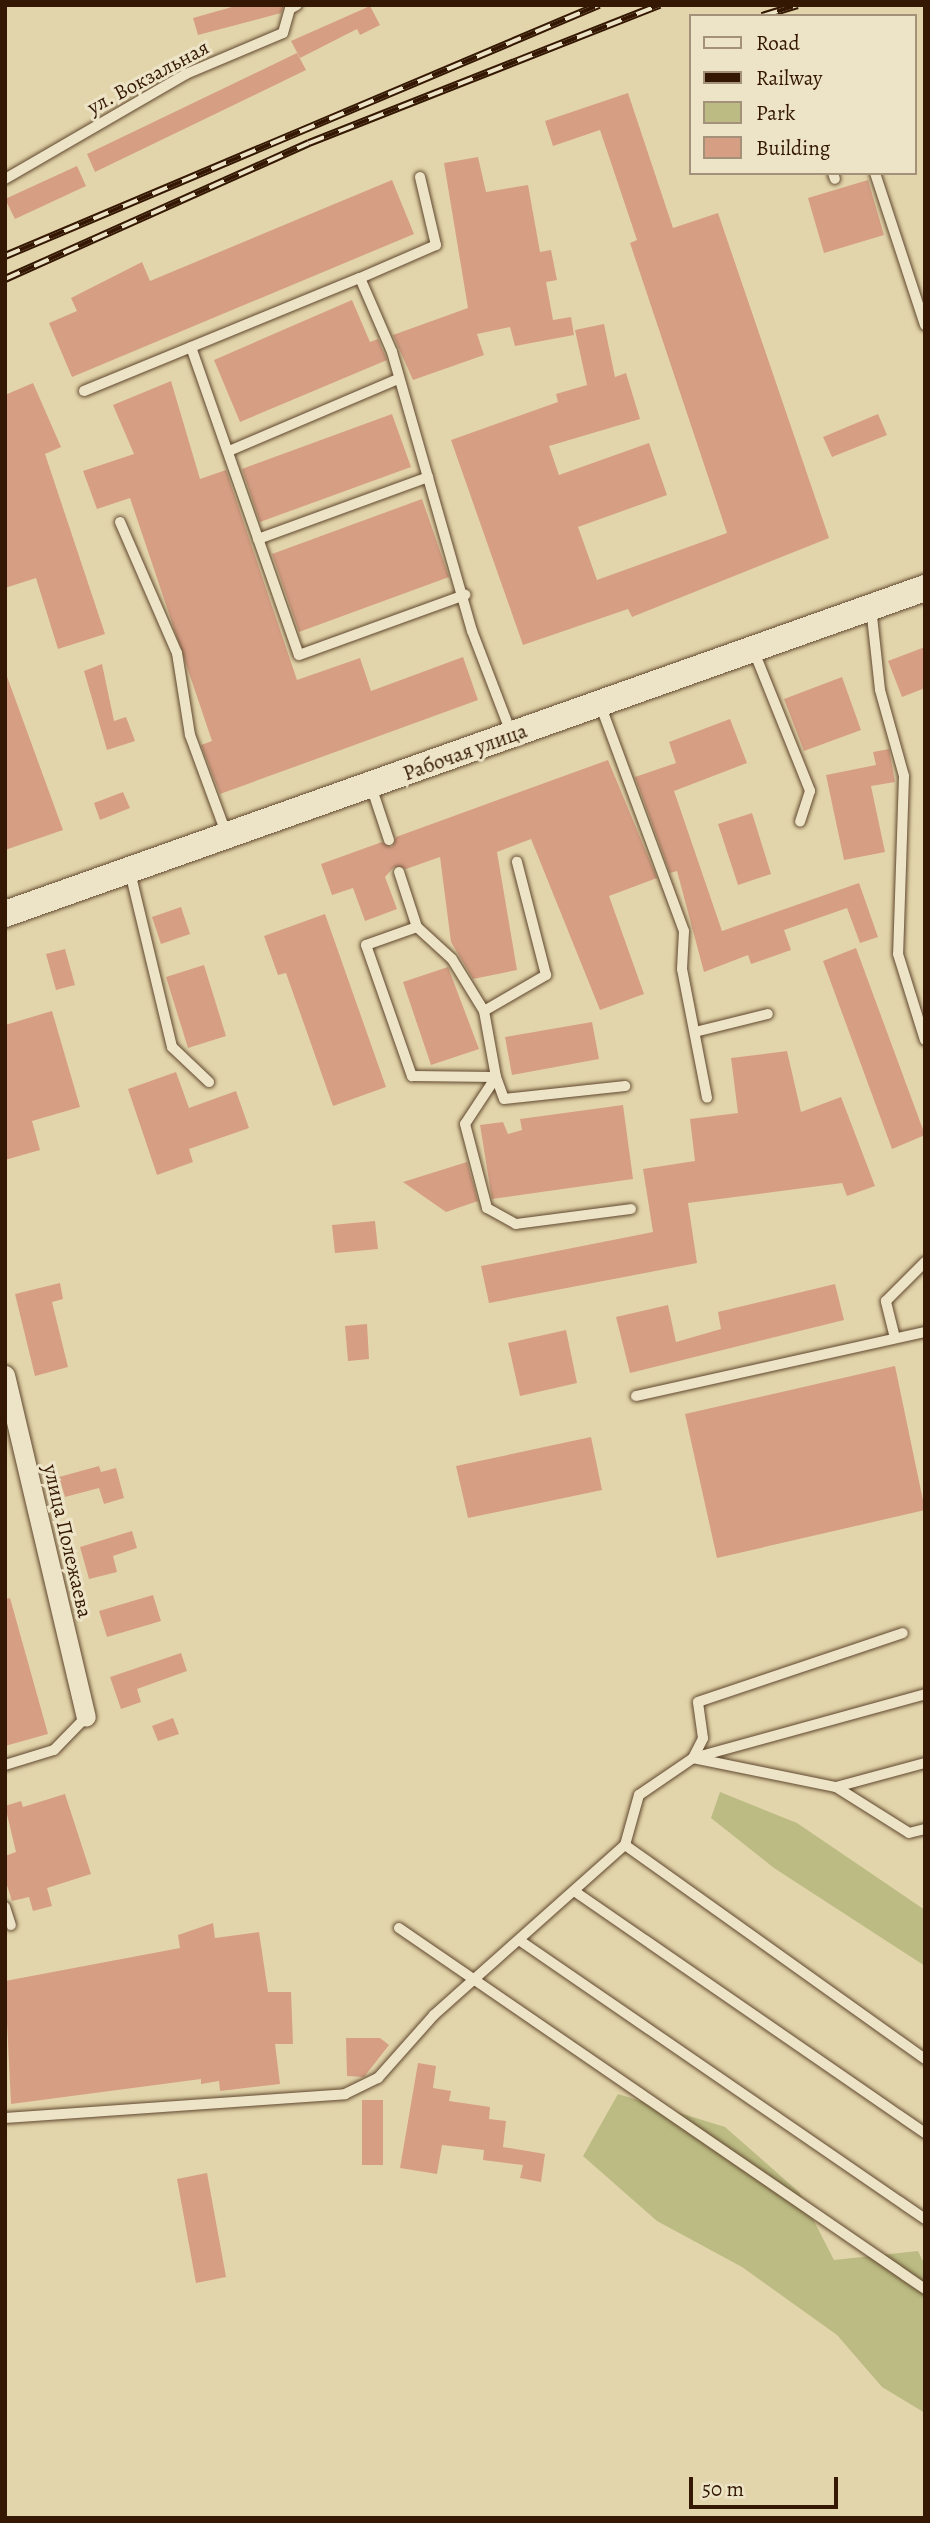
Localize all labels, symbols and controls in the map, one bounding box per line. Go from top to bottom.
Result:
legend [688,14,916,175]
text: Road [756,29,800,57]
street label: ул. Вокзальная [83,34,213,120]
text: Railway [756,64,822,92]
text: Park [756,99,795,127]
text: Building [756,134,830,162]
street label: Рабочая улица [400,718,530,786]
street label: улица Полежаева [38,1462,98,1620]
scale bar [692,2464,841,2508]
text: 50 m [702,2475,744,2503]

